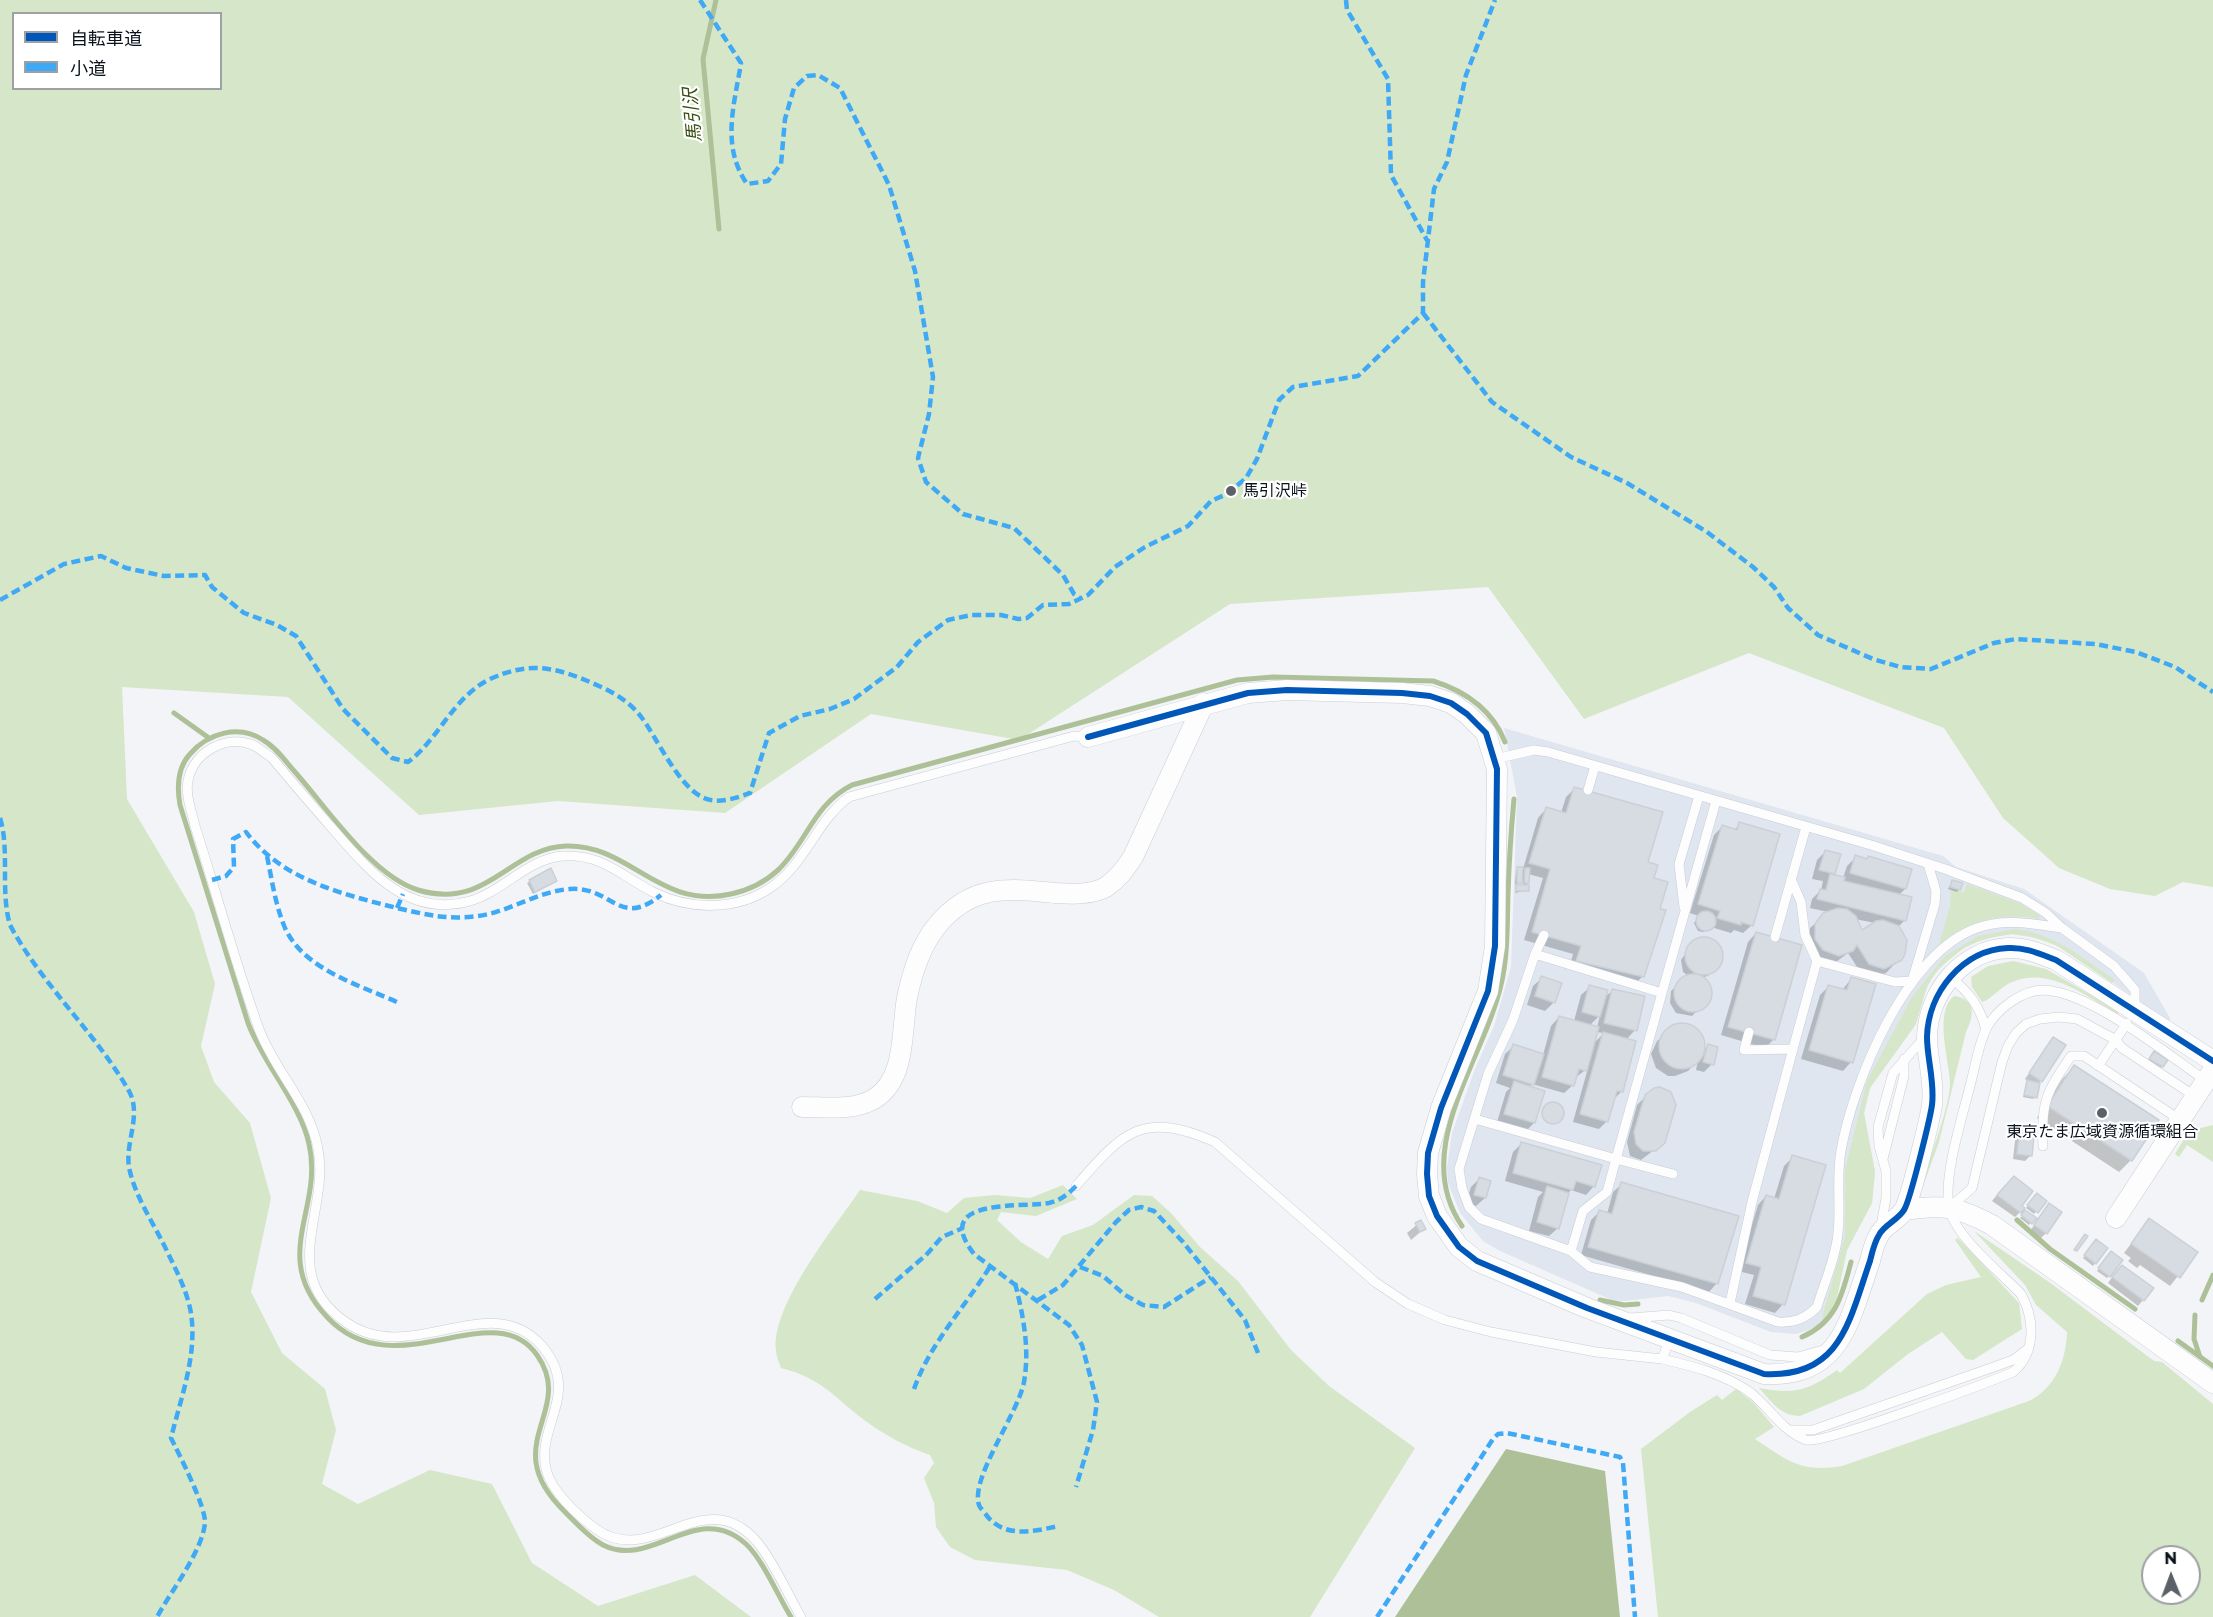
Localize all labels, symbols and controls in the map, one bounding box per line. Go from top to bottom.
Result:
legend [12,12,222,90]
text: 自転車道 [70,28,142,50]
text: 小道 [70,58,106,80]
water label: 馬引沢 [680,87,706,143]
place label: 馬引沢峠 [1243,481,1307,501]
marker: 馬引沢峠 [1224,484,1238,498]
marker: 東京たま広域資源循環組合 [2095,1106,2109,1120]
place label: 東京たま広域資源循環組合 [2006,1122,2198,1142]
north arrow [2141,1545,2201,1605]
text: N [2164,1549,2177,1568]

